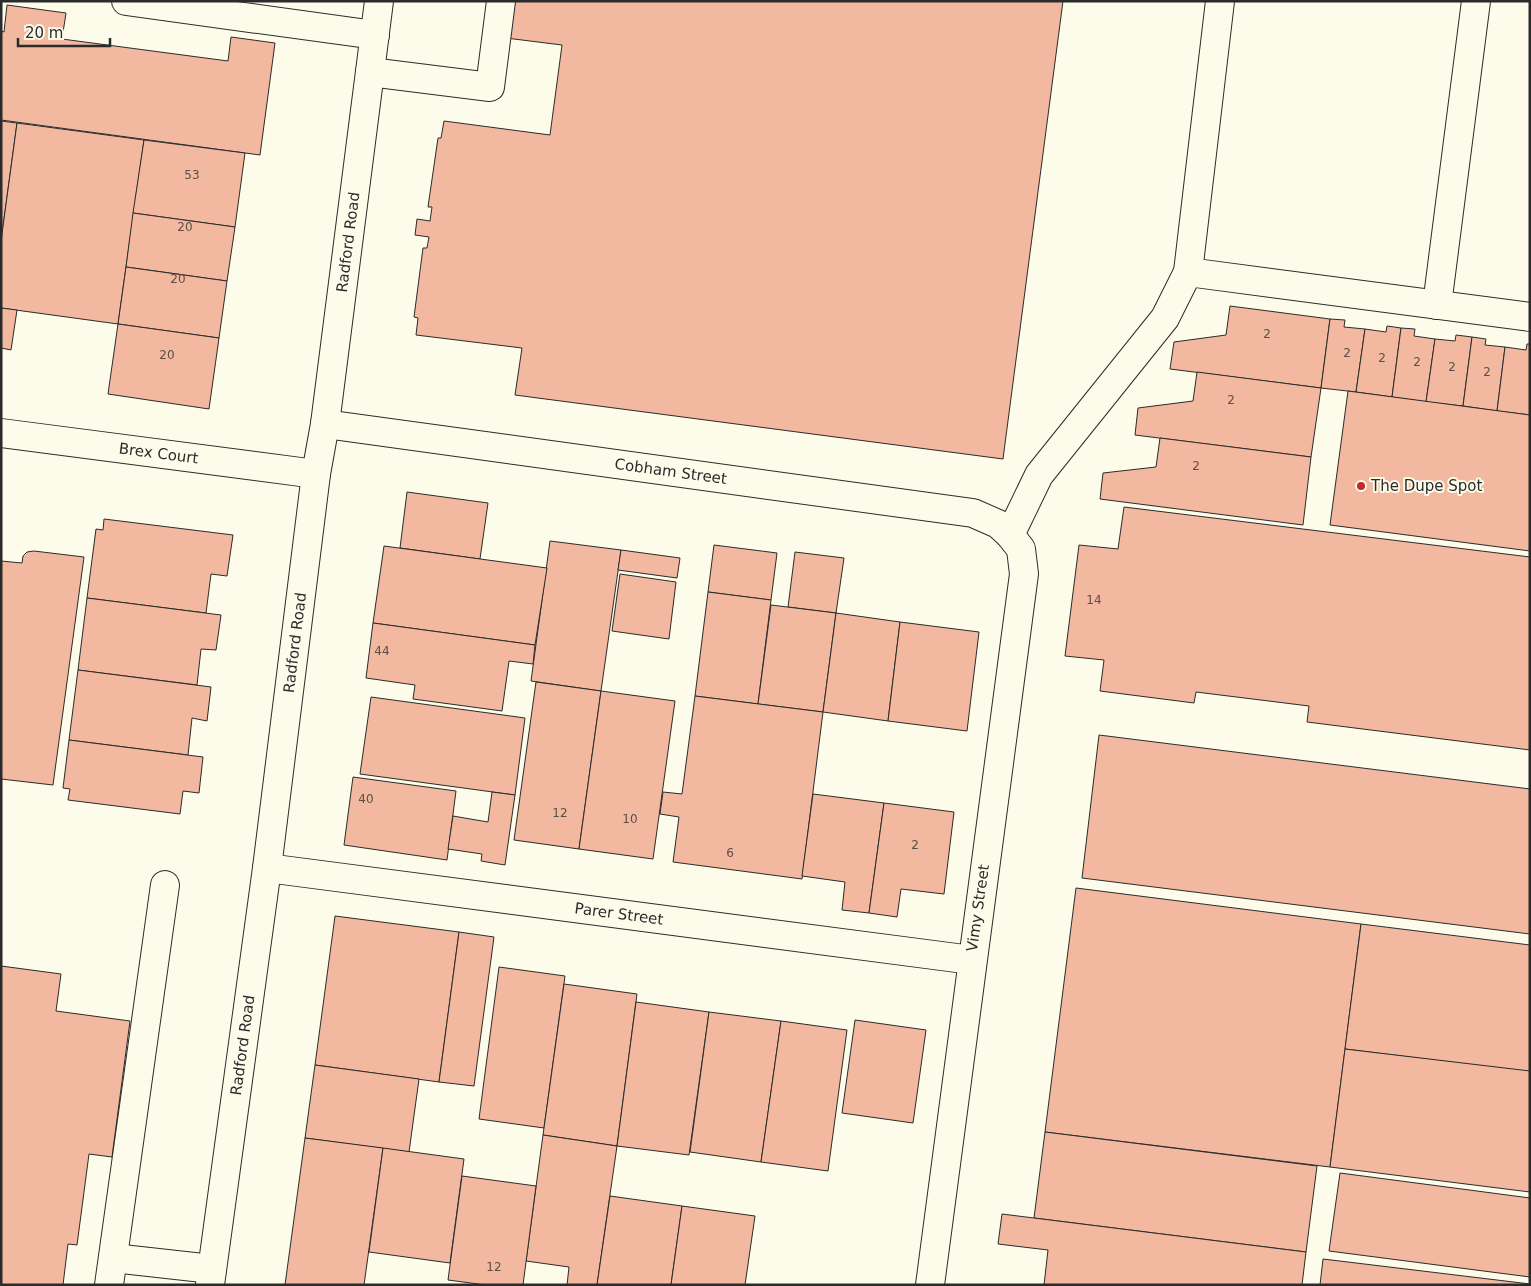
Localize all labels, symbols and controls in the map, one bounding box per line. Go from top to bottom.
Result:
scale bar [18,15,110,47]
text: 20 m [25,24,63,42]
house number: 53 [184,168,200,182]
street label: Radford Road [333,191,364,294]
house number: 20 [177,220,193,234]
house number: 20 [170,272,186,286]
house number: 2 [1263,327,1271,341]
house number: 2 [1343,346,1351,360]
house number: 20 [159,348,175,362]
house number: 2 [1378,351,1386,365]
house number: 2 [1413,355,1421,369]
house number: 2 [1448,360,1456,374]
house number: 2 [1483,365,1491,379]
house number: 2 [1227,393,1235,407]
street label: Brex Court [118,439,200,468]
street label: Cobham Street [614,455,728,488]
house number: 2 [1192,459,1200,473]
place label: The Dupe Spot [1370,477,1482,495]
marker: The Dupe Spot [1355,480,1367,492]
street label: Radford Road [280,591,310,694]
house number: 14 [1086,593,1102,607]
house number: 44 [374,644,390,658]
house number: 40 [358,792,374,806]
house number: 12 [552,806,568,820]
house number: 10 [622,812,638,826]
house number: 2 [911,838,919,852]
house number: 6 [726,846,734,860]
street label: Vimy Street [963,863,993,953]
street label: Parer Street [574,899,665,929]
street label: Radford Road [227,994,259,1097]
house number: 12 [486,1260,502,1274]

